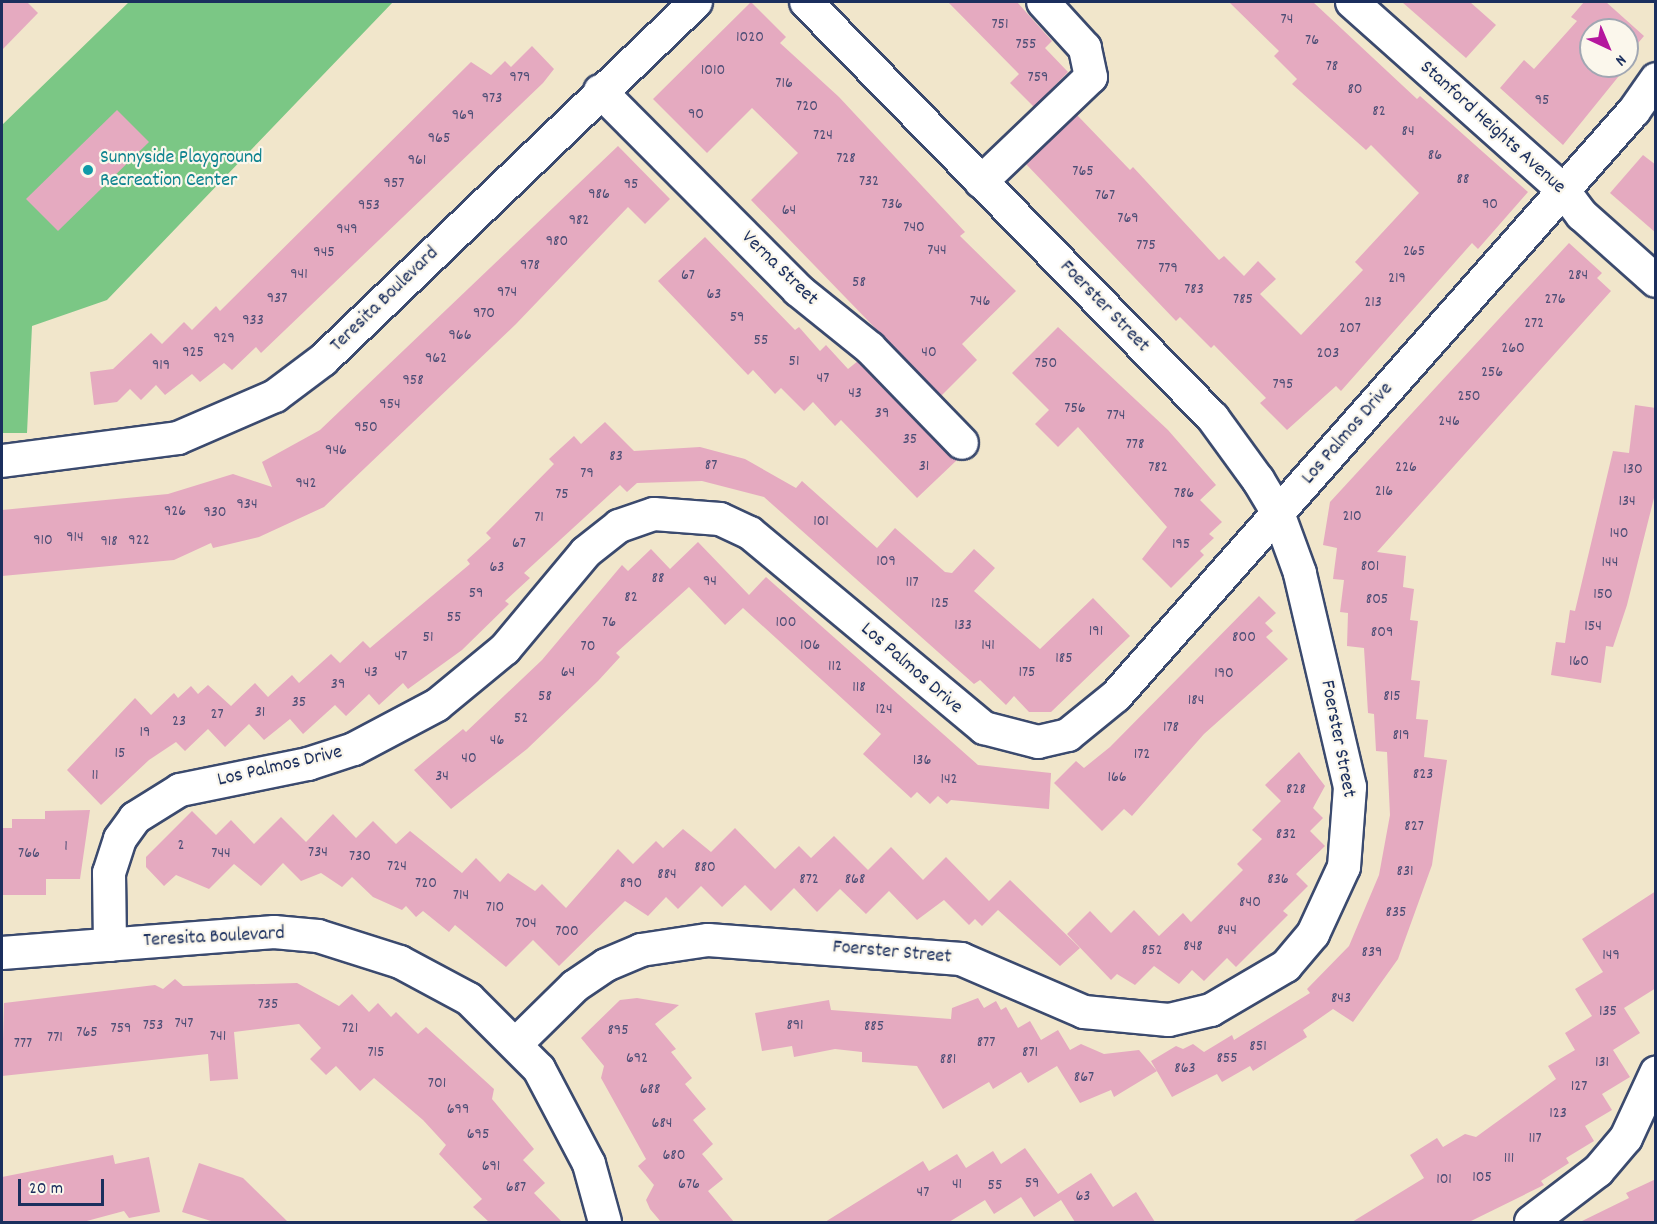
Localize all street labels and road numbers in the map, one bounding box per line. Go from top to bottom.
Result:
street label: Stanford Heights Avenue [1414,56,1570,200]
street label: Verna Street [736,226,822,312]
street label: Teresita Boulevard [326,242,444,358]
street label: Foerster Street [1054,256,1154,358]
street label: Los Palmos Drive [1297,378,1399,490]
street label: Los Palmos Drive [855,618,967,720]
street label: Foerster Street [1314,678,1360,800]
street label: Los Palmos Drive [215,741,345,793]
street label: Teresita Boulevard [143,922,285,954]
street label: Foerster Street [832,936,952,970]

